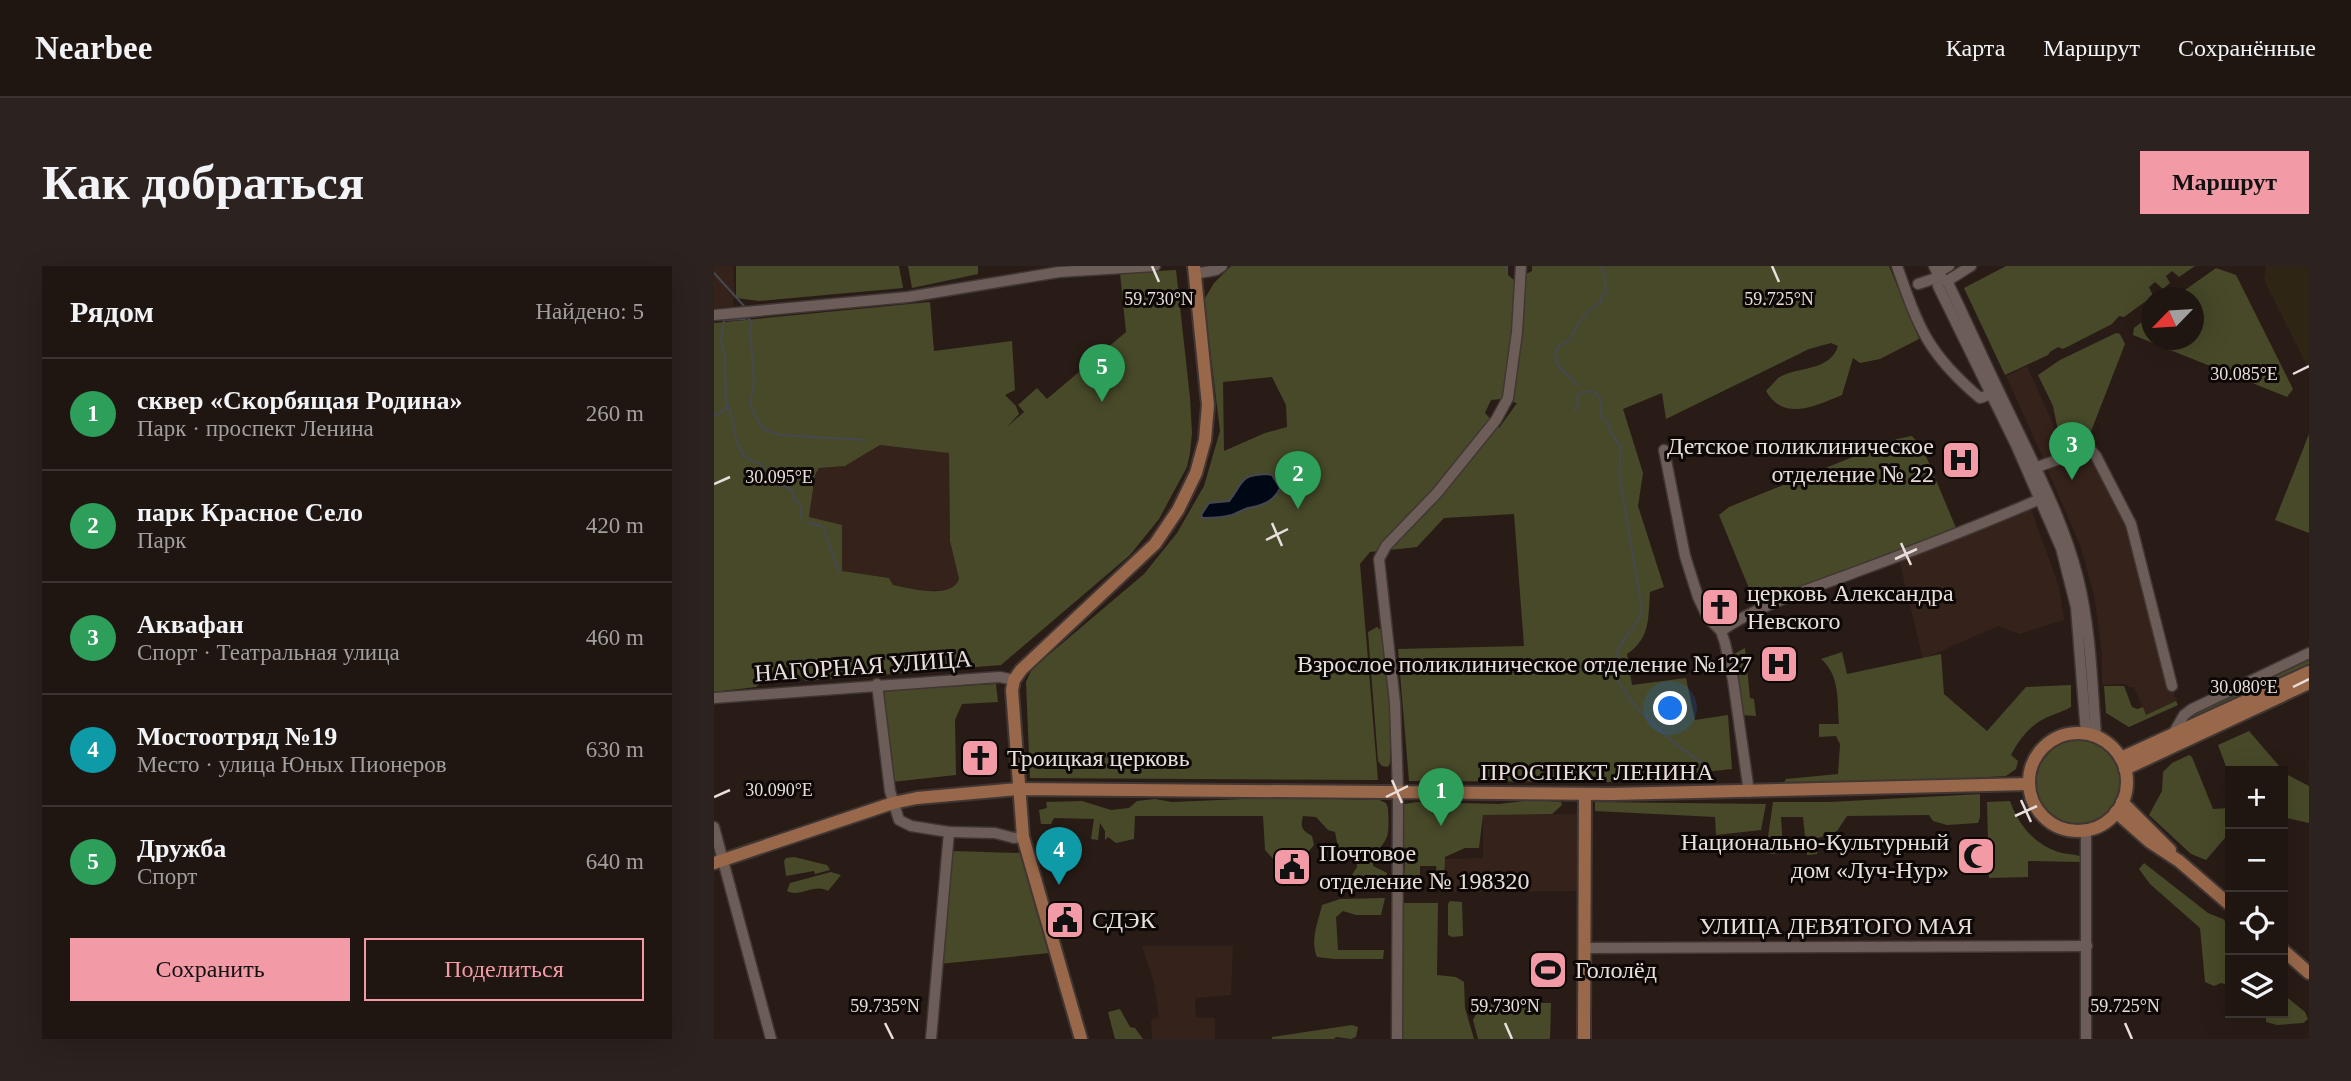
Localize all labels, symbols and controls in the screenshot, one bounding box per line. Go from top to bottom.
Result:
text: Nearbee [35,30,152,66]
text: Карта [1946,35,2005,61]
text: Маршрут [2043,35,2140,61]
text: Сохранённые [2178,35,2316,61]
button: Маршрут [2140,151,2309,214]
text: Как добраться [42,155,364,210]
north arrow [2141,287,2204,350]
text: 59.730°N [1124,289,1194,309]
text: 59.725°N [1744,289,1814,309]
text: Рядом [70,295,154,328]
text: Найдено: 5 [536,299,644,324]
pin: 5 [1079,344,1125,402]
text: 30.085°E [2210,364,2278,384]
text: сквер «Скорбящая Родина» [137,386,462,415]
text: 1 [87,401,99,426]
text: 260 m [586,401,644,426]
text: Парк · проспект Ленина [137,416,374,441]
pin: 3 [2049,422,2095,480]
place label: Детское поликлиническое отделение № 22 [1667,433,1934,487]
hospital icon: Детское поликлиническое отделение № 22 [1940,439,1982,481]
pin: 2 [1275,451,1321,509]
text: 30.095°E [745,467,813,487]
text: парк Красное Село [137,498,363,527]
text: 2 [87,513,99,538]
text: 420 m [586,513,644,538]
text: Парк [137,528,187,553]
place label: церковь Александра Невского [1747,580,1954,634]
church icon: церковь Александра Невского [1699,586,1741,628]
text: Аквафан [137,610,244,639]
text: 3 [87,625,99,650]
text: 460 m [586,625,644,650]
text: Спорт · Театральная улица [137,640,400,665]
hospital icon: Взрослое поликлиническое отделение №127 [1758,643,1800,685]
street label: НАГОРНАЯ УЛИЦА [753,645,973,687]
place label: Взрослое поликлиническое отделение №127 [1297,651,1752,677]
text: 30.080°E [2210,677,2278,697]
your location [1653,691,1687,725]
text: Мостоотряд №19 [137,722,337,751]
text: 4 [87,737,99,762]
text: 630 m [586,737,644,762]
church icon: Троицкая церковь [959,737,1001,779]
place label: Троицкая церковь [1007,745,1190,771]
text: Место · улица Юных Пионеров [137,752,447,777]
street label: ПРОСПЕКТ ЛЕНИНА [1480,759,1714,785]
map controls [2225,766,2288,1018]
button: + [2225,766,2288,829]
pin: 1 [1418,768,1464,826]
text: 30.090°E [745,780,813,800]
pin: 4 [1036,827,1082,885]
place label: Национально-Культурный дом «Луч-Нур» [1681,829,1949,883]
button: − [2225,829,2288,892]
text: Дружба [137,834,226,863]
mosque icon: Национально-Культурный дом «Луч-Нур» [1955,835,1997,877]
place label: Почтовое отделение № 198320 [1319,840,1530,894]
public building icon: Почтовое отделение № 198320 [1271,846,1313,888]
text: 5 [87,849,99,874]
text: 640 m [586,849,644,874]
text: Спорт [137,864,197,889]
button: locate [2225,892,2288,955]
public building icon: СДЭК [1044,899,1086,941]
place label: СДЭК [1092,907,1157,933]
street label: УЛИЦА ДЕВЯТОГО МАЯ [1699,913,1973,939]
button: Сохранить [70,938,350,1001]
button: Поделиться [364,938,644,1001]
sports icon: Гололёд [1527,949,1569,991]
button: layers [2225,955,2288,1018]
place label: Гололёд [1575,957,1657,983]
text: 59.735°N [850,996,920,1016]
text: 59.730°N [1470,996,1540,1016]
text: 59.725°N [2090,996,2160,1016]

